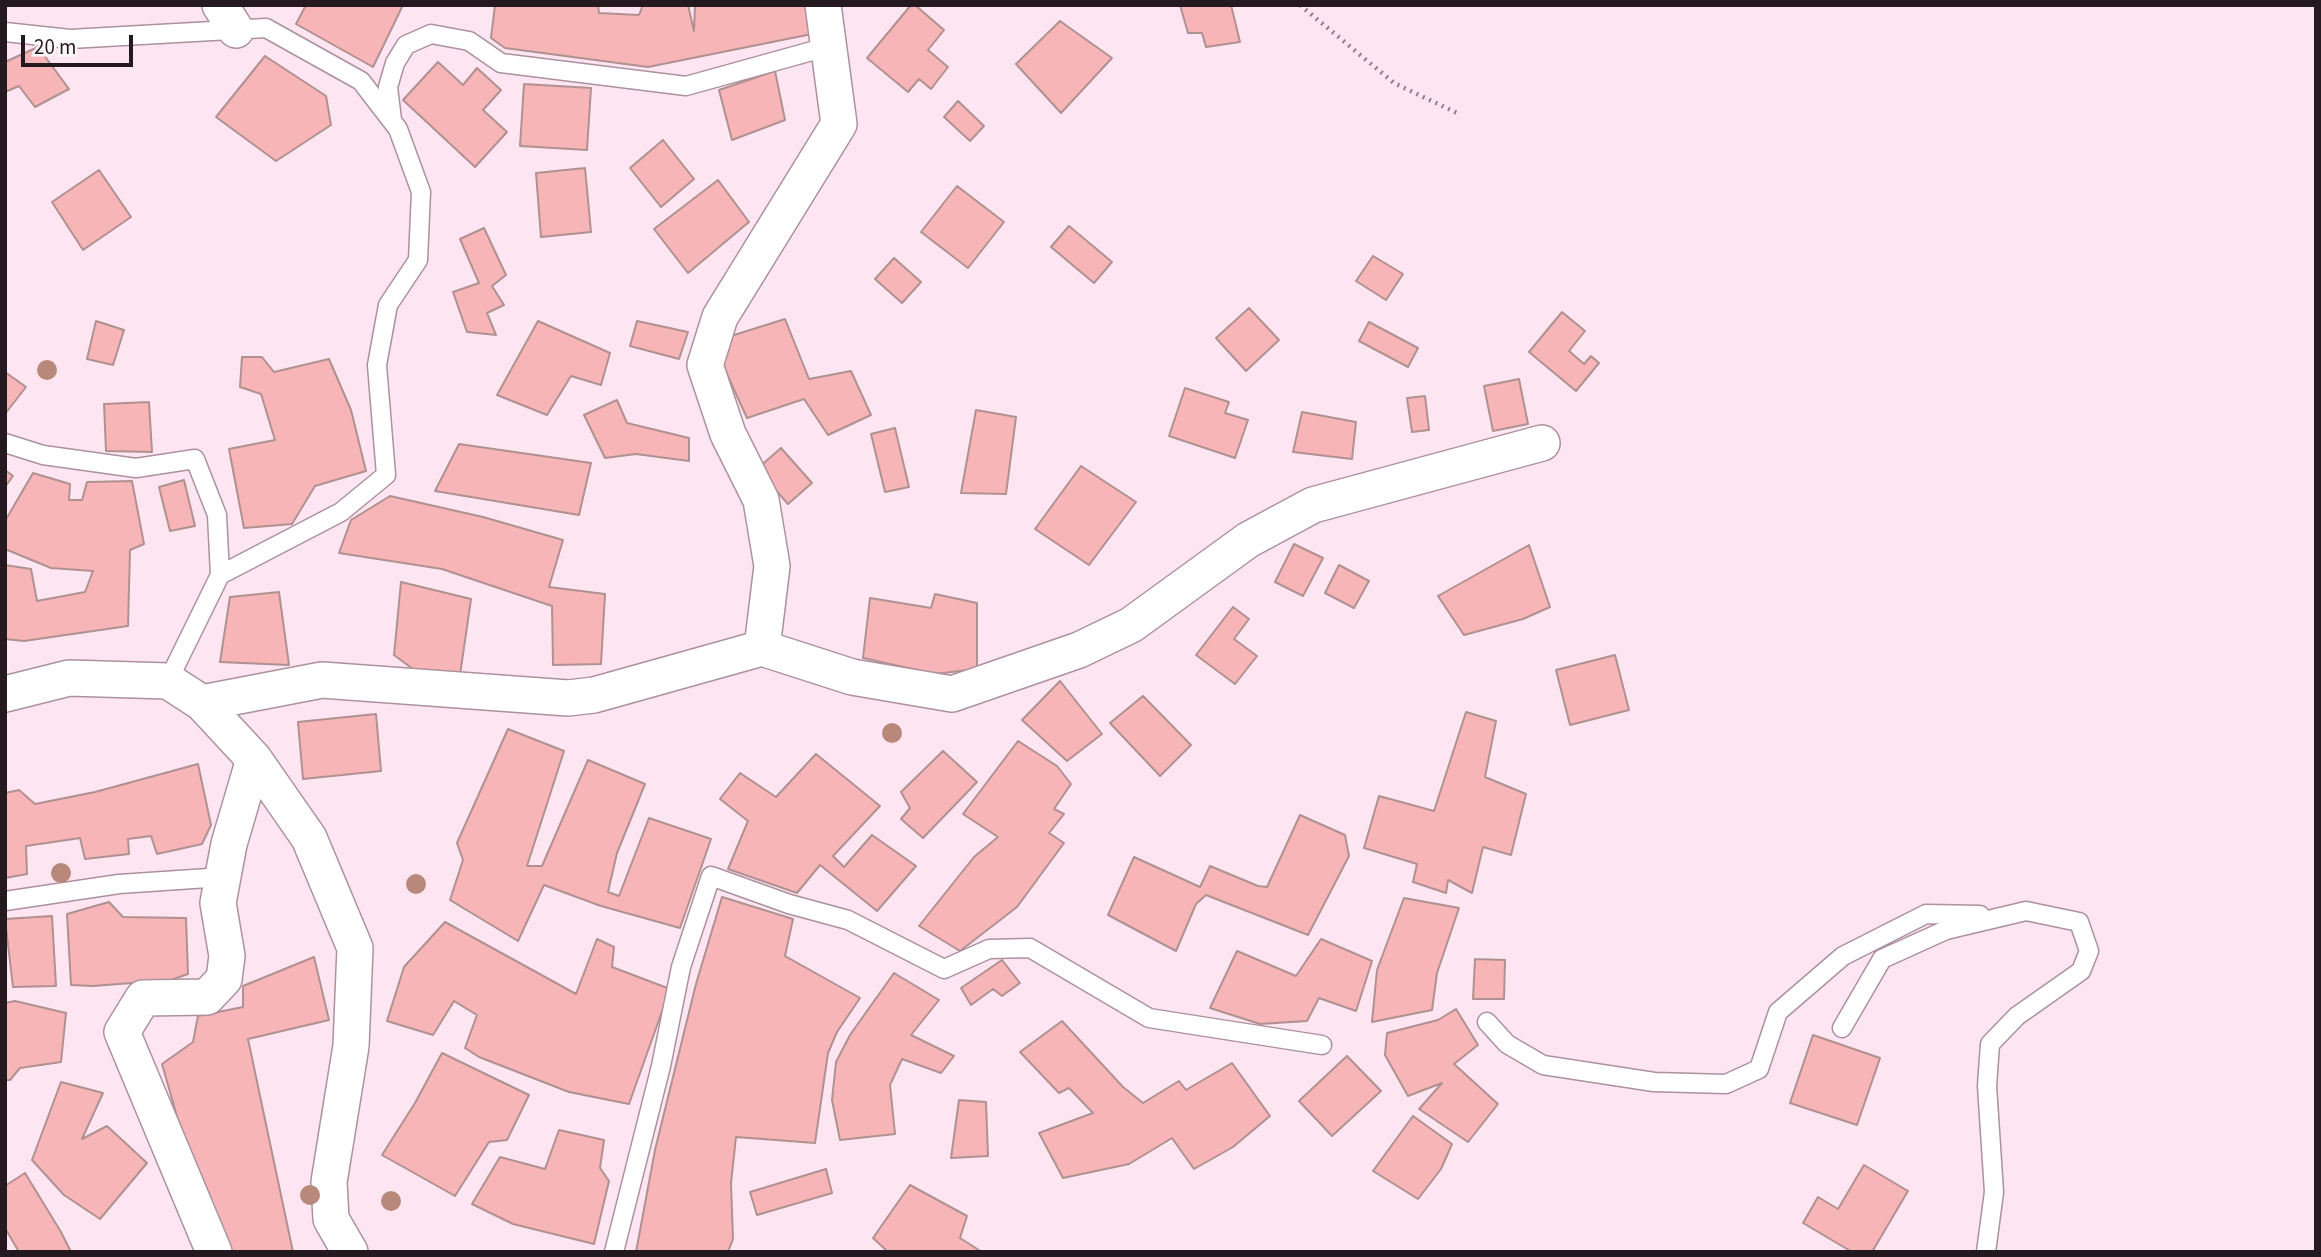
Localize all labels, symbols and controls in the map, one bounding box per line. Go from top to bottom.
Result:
scale bar [24,21,136,65]
text: 20 m [34,32,76,62]

